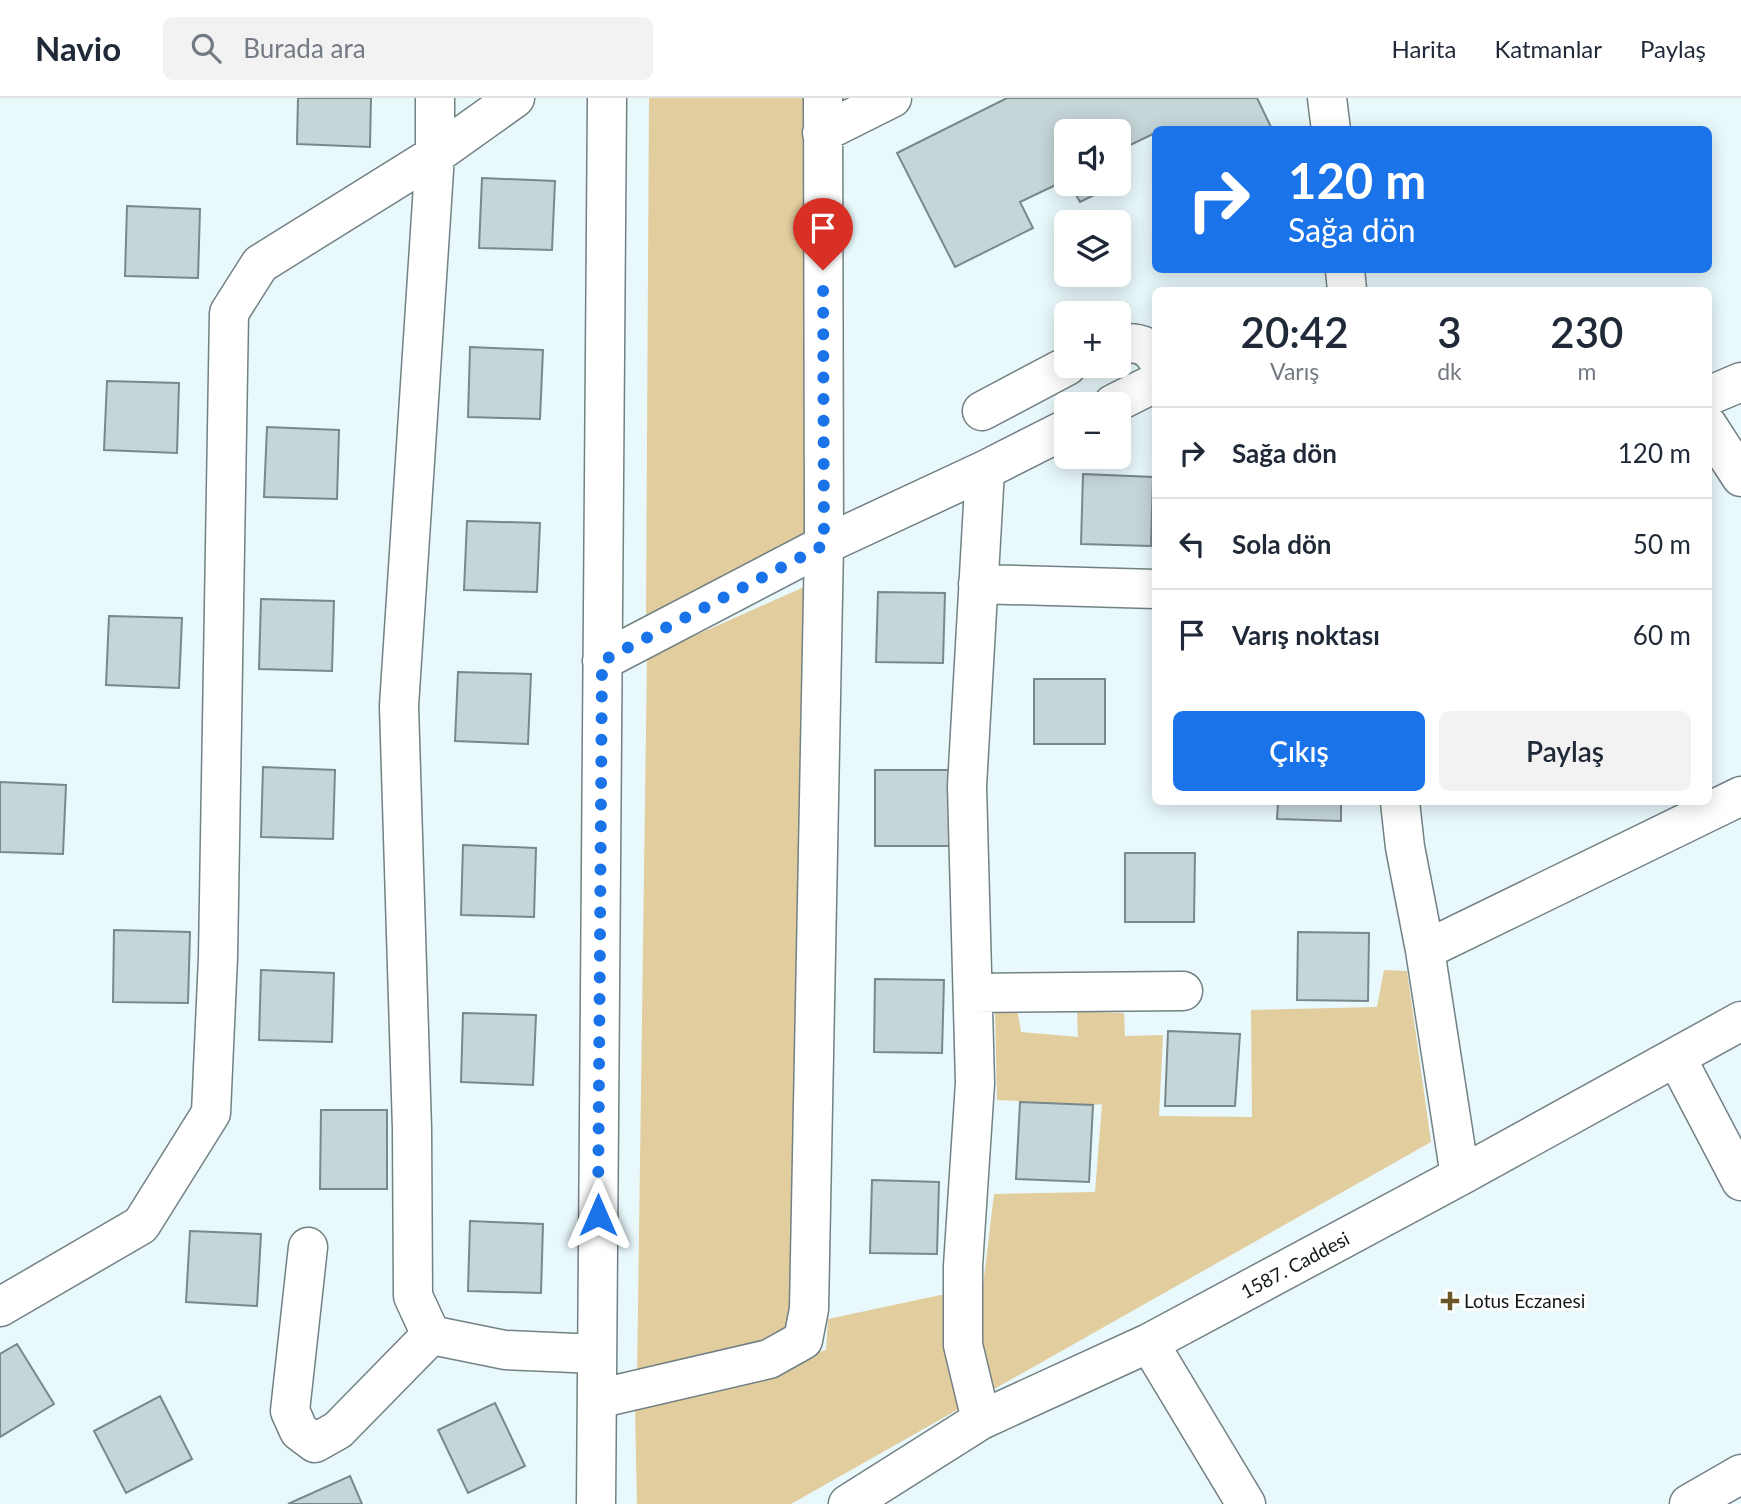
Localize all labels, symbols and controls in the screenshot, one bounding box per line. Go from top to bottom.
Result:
search box [163,17,653,80]
text: Navio [35,28,121,68]
icon: search [187,29,225,67]
text: Burada ara [243,32,366,64]
text: Harita [1391,34,1456,63]
text: Katmanlar [1494,34,1602,63]
text: Paylaş [1640,34,1706,63]
map controls [1054,119,1131,469]
button: sound [1054,119,1131,196]
text: 120 m [1288,151,1426,209]
icon: right [1173,154,1264,245]
pin [793,198,853,270]
icon: arrive [804,209,842,247]
button: layers [1054,210,1131,287]
text: Sağa dön [1288,210,1416,249]
button: + [1054,301,1131,378]
text: 20:42 [1241,307,1349,357]
text: 3 [1437,307,1462,357]
text: 230 [1550,307,1623,357]
text: Varış [1270,357,1319,385]
text: dk [1437,357,1462,385]
text: m [1577,357,1596,385]
button: − [1054,392,1131,469]
icon: right [1173,434,1211,472]
text: Sağa dön [1232,437,1337,469]
text: 120 m [1618,437,1691,469]
icon: left [1173,525,1211,563]
text: Sola dön [1232,528,1332,560]
text: 50 m [1633,528,1691,560]
icon: arrive [1173,616,1211,654]
text: Varış noktası [1232,619,1380,651]
text: 60 m [1633,619,1691,651]
button: Çıkış [1173,711,1425,791]
button: Paylaş [1439,711,1691,791]
position arrow [561,1178,635,1252]
street label: 1587. Caddesi [1237,1226,1353,1303]
place label: Lotus Eczanesi [1464,1289,1585,1312]
marker: Lotus Eczanesi [1442,1293,1458,1309]

